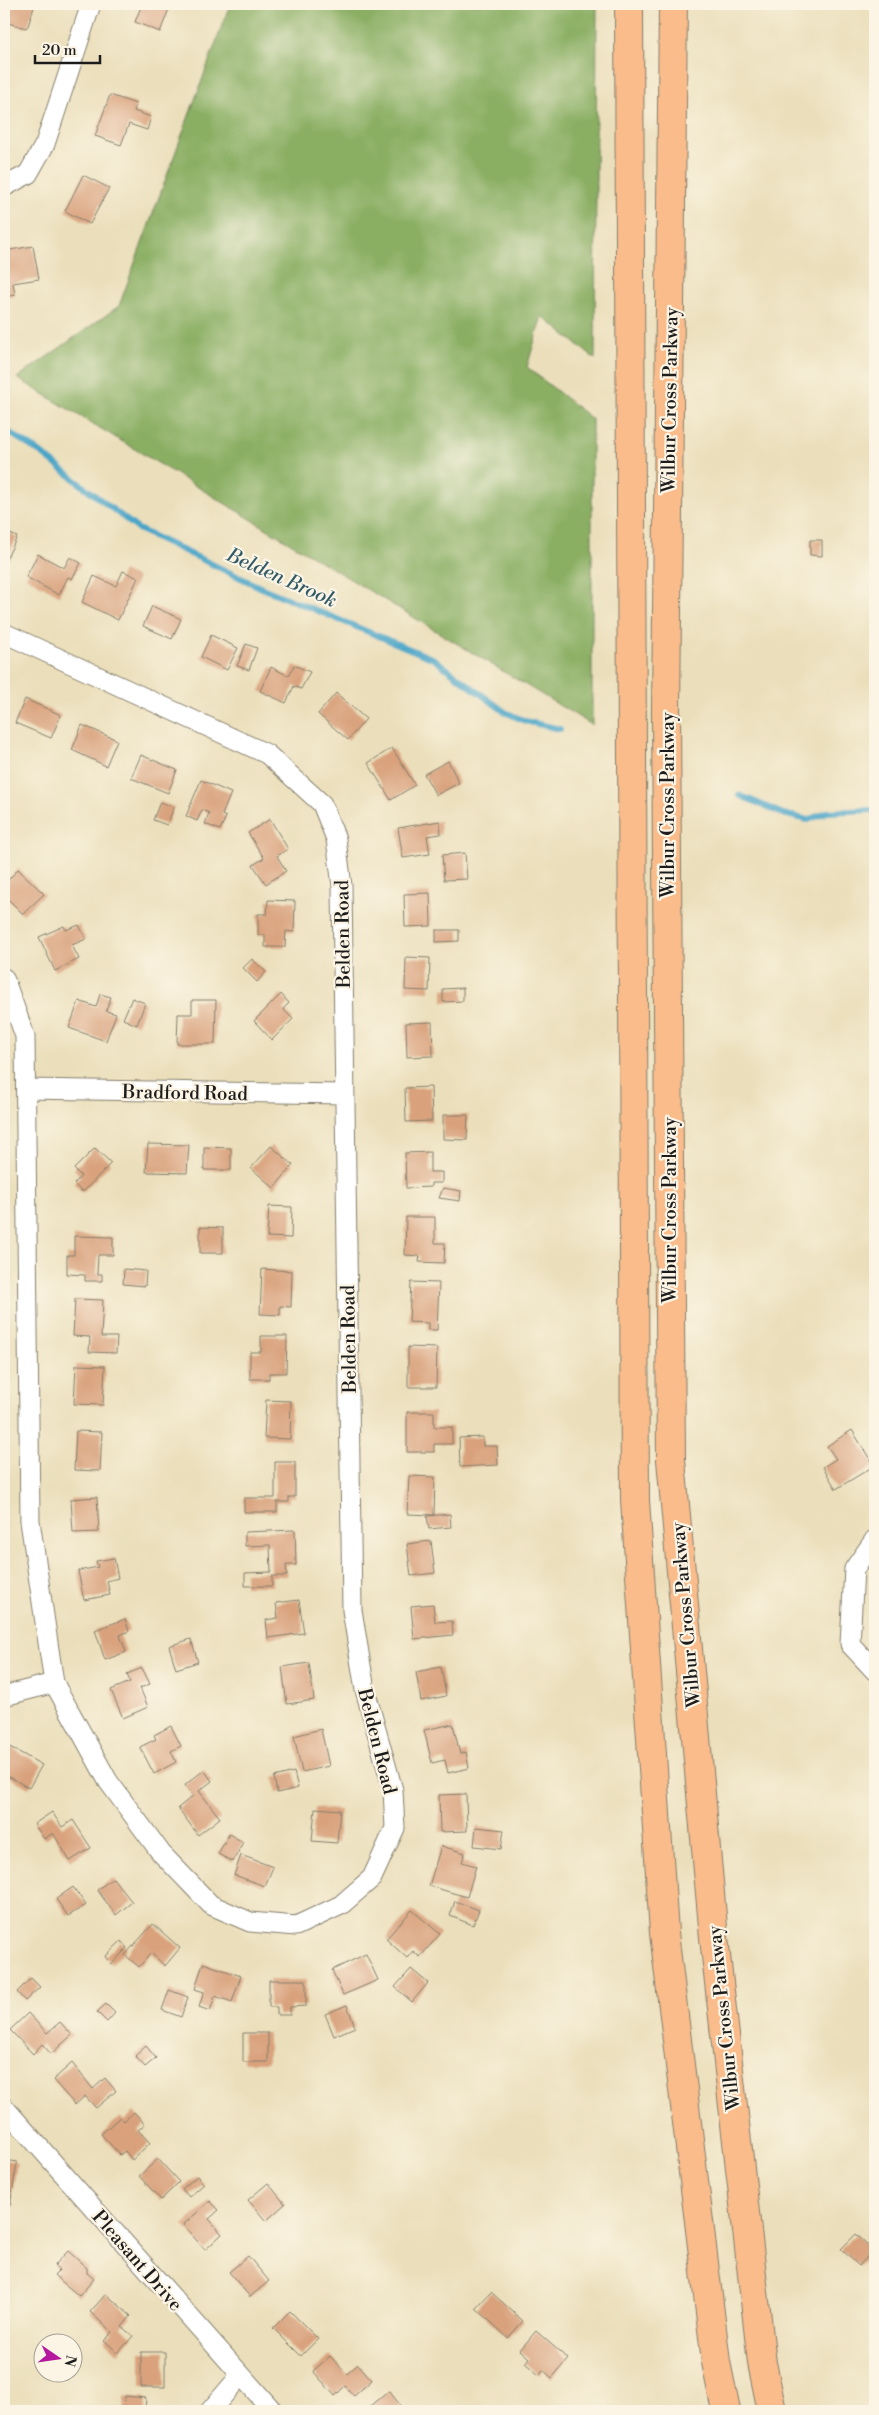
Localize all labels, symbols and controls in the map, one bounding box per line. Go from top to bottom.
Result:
scale bar [35,32,100,64]
text: 20 m [42,41,77,60]
street label: Wilbur Cross Parkway [656,306,684,494]
water label: Belden Brook [222,543,340,614]
street label: Wilbur Cross Parkway [656,711,680,899]
street label: Belden Road [330,879,356,989]
street label: Bradford Road [121,1080,248,1106]
street label: Wilbur Cross Parkway [658,1116,682,1304]
street label: Belden Road [336,1284,362,1394]
street label: Wilbur Cross Parkway [666,1521,706,1710]
street label: Belden Road [352,1685,402,1797]
street label: Wilbur Cross Parkway [702,1923,746,2113]
street label: Pleasant Drive [87,2205,188,2316]
north arrow [32,2332,82,2382]
text: N [60,2353,80,2368]

